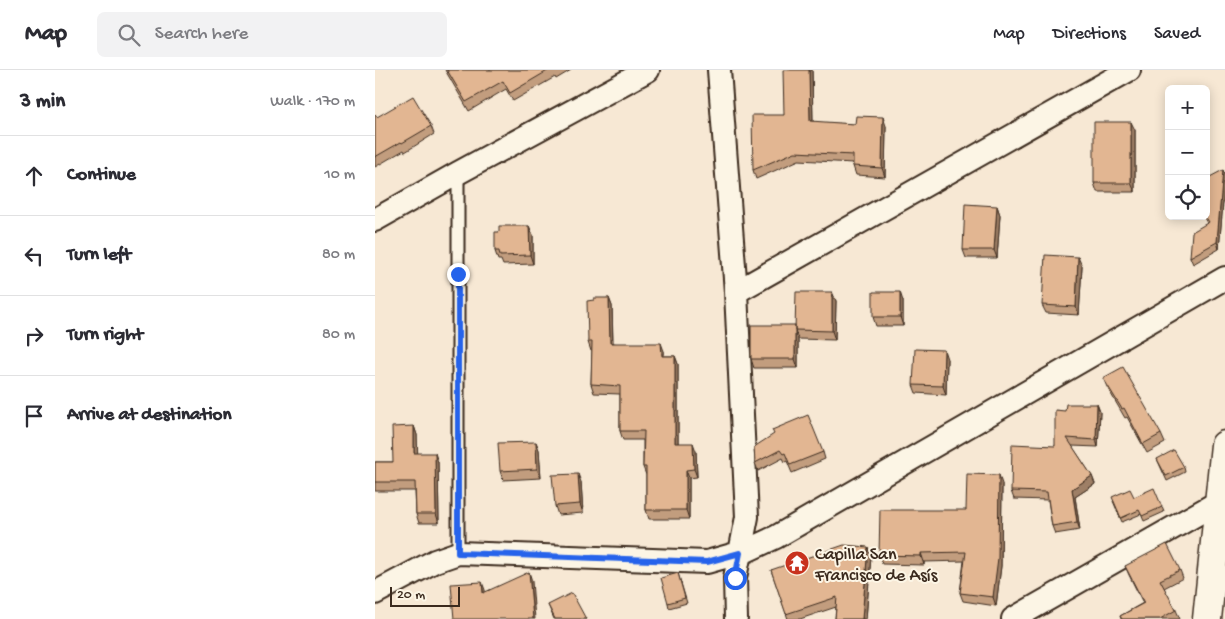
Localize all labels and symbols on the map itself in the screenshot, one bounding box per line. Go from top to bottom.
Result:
route end [447,263,470,286]
place label: Capilla San Francisco de Asís [814,545,939,587]
temple icon: Capilla San Francisco de Asís [784,550,810,576]
route start [724,567,747,590]
scale bar [390,584,460,607]

